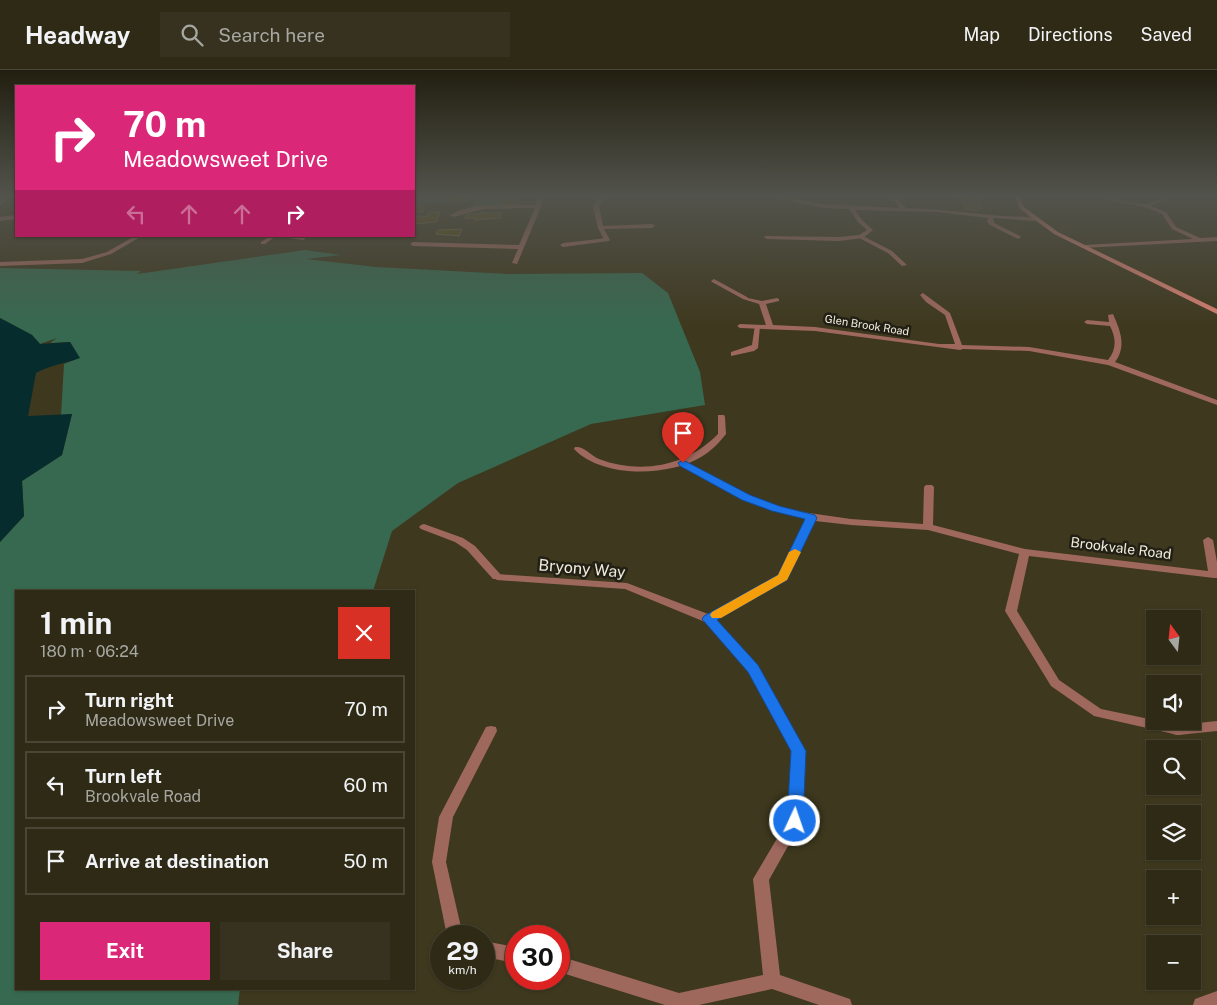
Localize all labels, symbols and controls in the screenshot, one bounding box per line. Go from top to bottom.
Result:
search box [160,12,510,57]
text: Headway [25,21,130,49]
icon: search [178,21,206,49]
text: Search here [218,24,325,46]
text: Map [963,24,1000,45]
text: Directions [1028,24,1113,45]
text: Saved [1141,24,1192,45]
text: 70 m [123,104,206,145]
icon: right [40,105,105,170]
text: Meadowsweet Drive [123,146,328,172]
icon: left [122,200,150,228]
icon: ahead [175,200,203,228]
icon: ahead [228,200,256,228]
icon: right [281,200,309,228]
street label: Glen Brook Road [824,312,910,338]
pin [662,412,704,463]
icon: arrive [669,419,697,447]
street label: Brookvale Road [1070,534,1172,562]
street label: Bryony Way [538,555,627,582]
text: 1 min [40,605,112,641]
button: close [338,607,390,659]
north arrow [1146,610,1201,665]
map controls [1146,610,1201,990]
text: 180 m · 06:24 [40,642,139,661]
button: sound [1146,675,1201,730]
text: Turn right [85,689,174,711]
icon: right [42,695,70,723]
text: 70 m [344,698,388,720]
text: Meadowsweet Drive [85,711,234,730]
button: search [1146,740,1201,795]
text: Turn left [85,765,162,787]
icon: left [42,771,70,799]
text: 60 m [344,774,388,796]
text: Brookvale Road [85,787,201,806]
position arrow [768,794,820,846]
button: layers [1146,805,1201,860]
icon: arrive [42,847,70,875]
text: Arrive at destination [85,850,269,872]
text: 50 m [343,850,388,872]
button: + [1146,870,1201,925]
button: Exit [40,922,210,980]
button: Share [220,922,390,980]
speed limit sign: 30 [505,925,570,990]
button: − [1146,935,1201,990]
text: 29 [446,936,479,966]
text: km/h [448,963,477,977]

